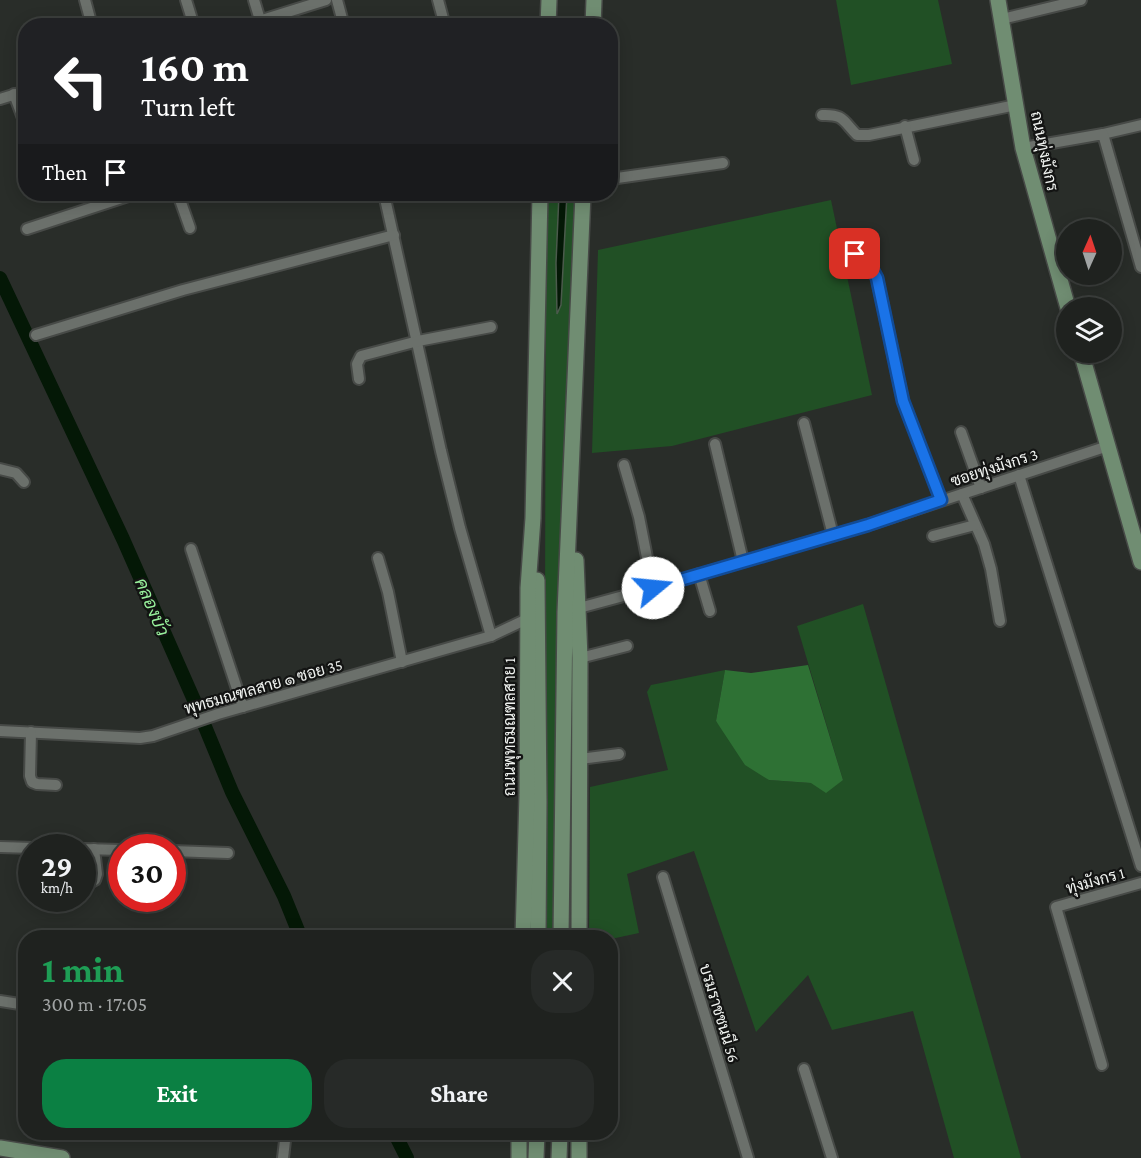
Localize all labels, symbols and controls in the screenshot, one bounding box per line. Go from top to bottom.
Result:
icon: left [42,42,120,120]
text: 160 m [141,43,249,90]
text: Turn left [141,92,235,122]
street label: ถนนทุ่งมังกร [1025,109,1063,194]
icon: arrive [99,156,132,189]
text: Then [42,160,87,185]
north arrow [1056,219,1122,285]
map controls [1056,219,1122,363]
pin [829,228,880,279]
icon: arrive [838,237,871,270]
button: layers [1056,297,1122,363]
street label: ซอยทุ่งมังกร 3 [948,443,1041,492]
position arrow [621,556,685,620]
water label: คลองบัว [131,575,174,639]
street label: พุทธมณฑลสาย ๑ ซอย 35 [182,656,345,720]
street label: ถนนพุทธมณฑลสาย 1 [501,658,521,796]
speed limit sign: 30 [108,834,186,912]
text: 29 [41,849,73,882]
street label: ทุ่งมังกร 1 [1063,862,1127,900]
text: km/h [41,880,73,896]
text: 1 min [42,950,124,990]
button: close [531,950,594,1013]
street label: บรมราชชนนี 56 [697,961,745,1064]
text: 300 m · 17:05 [42,993,147,1015]
button: Exit [42,1059,312,1128]
button: Share [324,1059,594,1128]

